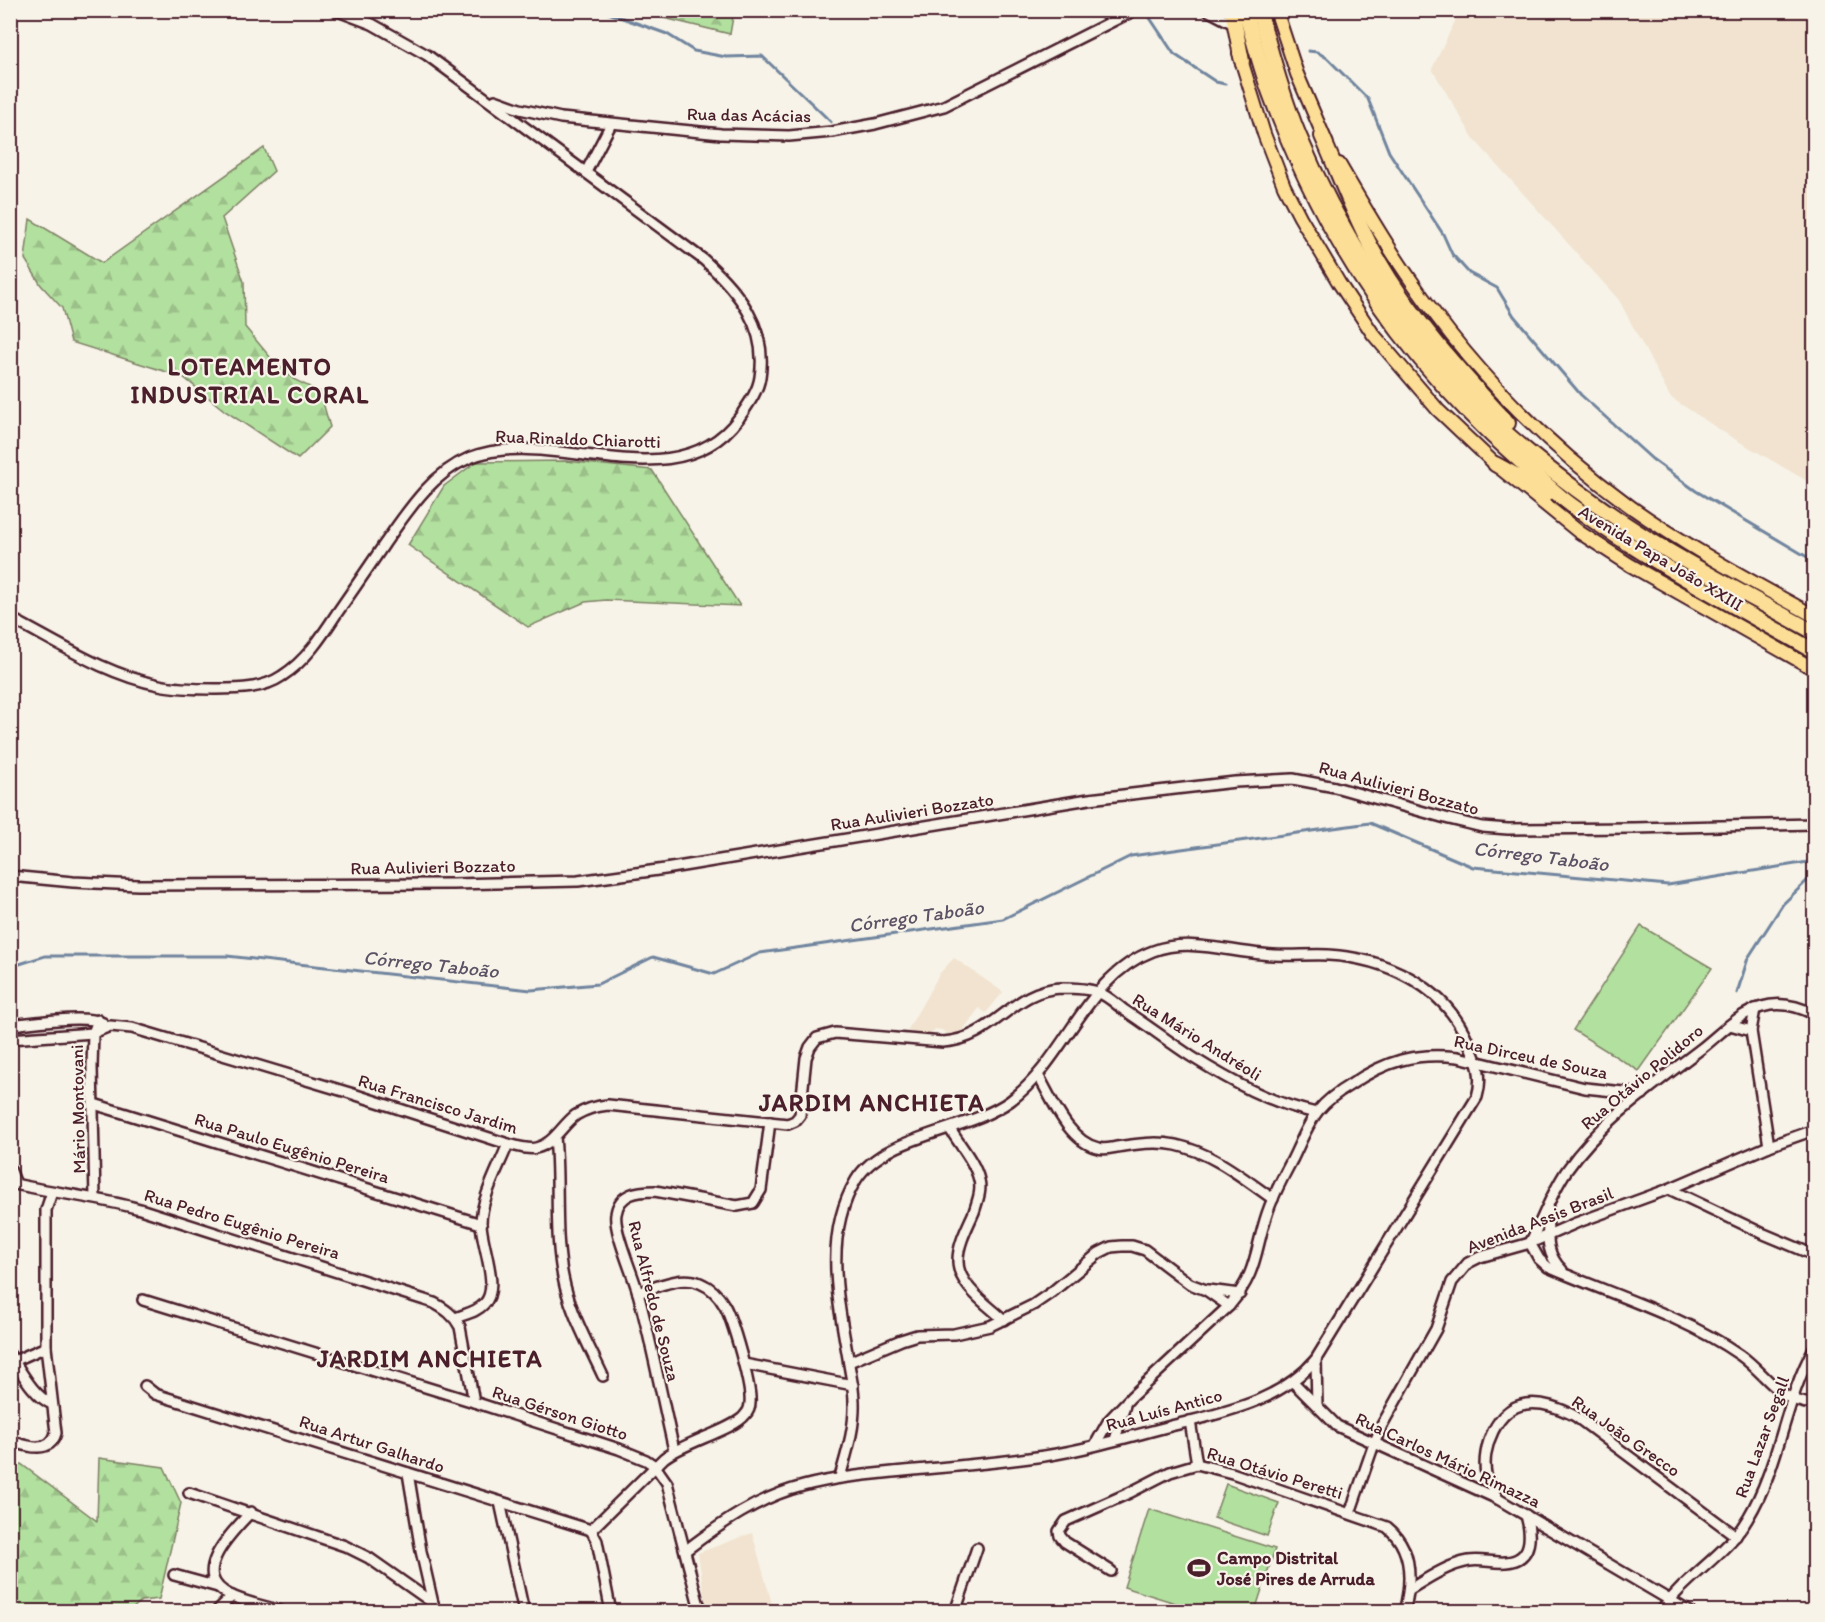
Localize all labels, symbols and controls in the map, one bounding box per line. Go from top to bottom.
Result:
street label: Rua das Acácias [687,103,811,127]
district label: LOTEAMENTO INDUSTRIAL CORAL [130,352,370,409]
street label: Rua Rinaldo Chiarotti [495,425,661,453]
street label: Avenida Papa João XXIII [1575,500,1747,616]
street label: Rua Aulivieri Bozzato [1316,756,1482,820]
street label: Rua Aulivieri Bozzato [829,788,995,836]
water label: Córrego Taboão [1472,836,1611,876]
street label: Rua Aulivieri Bozzato [350,855,516,879]
water label: Córrego Taboão [847,895,986,937]
water label: Córrego Taboão [362,945,501,983]
street label: Rua Mário Andréoli [1128,988,1266,1086]
street label: Rua Otávio Polidoro [1576,1019,1708,1135]
street label: Rua Dirceu de Souza [1452,1030,1611,1084]
street label: Mário Montovani [66,1044,90,1174]
street label: Rua Francisco Jardim [355,1069,521,1139]
district label: JARDIM ANCHIETA [758,1088,985,1117]
street label: Rua Paulo Eugênio Pereira [192,1108,393,1188]
street label: Avenida Assis Brasil [1464,1182,1616,1258]
street label: Rua Pedro Eugênio Pereira [142,1184,342,1264]
street label: Rua Alfredo de Souza [623,1218,685,1384]
district label: JARDIM ANCHIETA [316,1344,543,1373]
street label: Rua Lazar Segall [1730,1373,1794,1501]
street label: Rua Gérson Giotto [489,1381,631,1445]
street label: Rua Luís Antico [1103,1384,1225,1436]
street label: Rua João Grecco [1567,1390,1685,1482]
street label: Rua Carlos Mário Rimazza [1352,1407,1545,1513]
street label: Rua Artur Galhardo [297,1410,447,1478]
street label: Rua Otávio Peretti [1204,1442,1346,1504]
place label: Campo Distrital José Pires de Arruda [1216,1547,1375,1590]
sports icon: Campo Distrital José Pires de Arruda [1186,1555,1212,1581]

